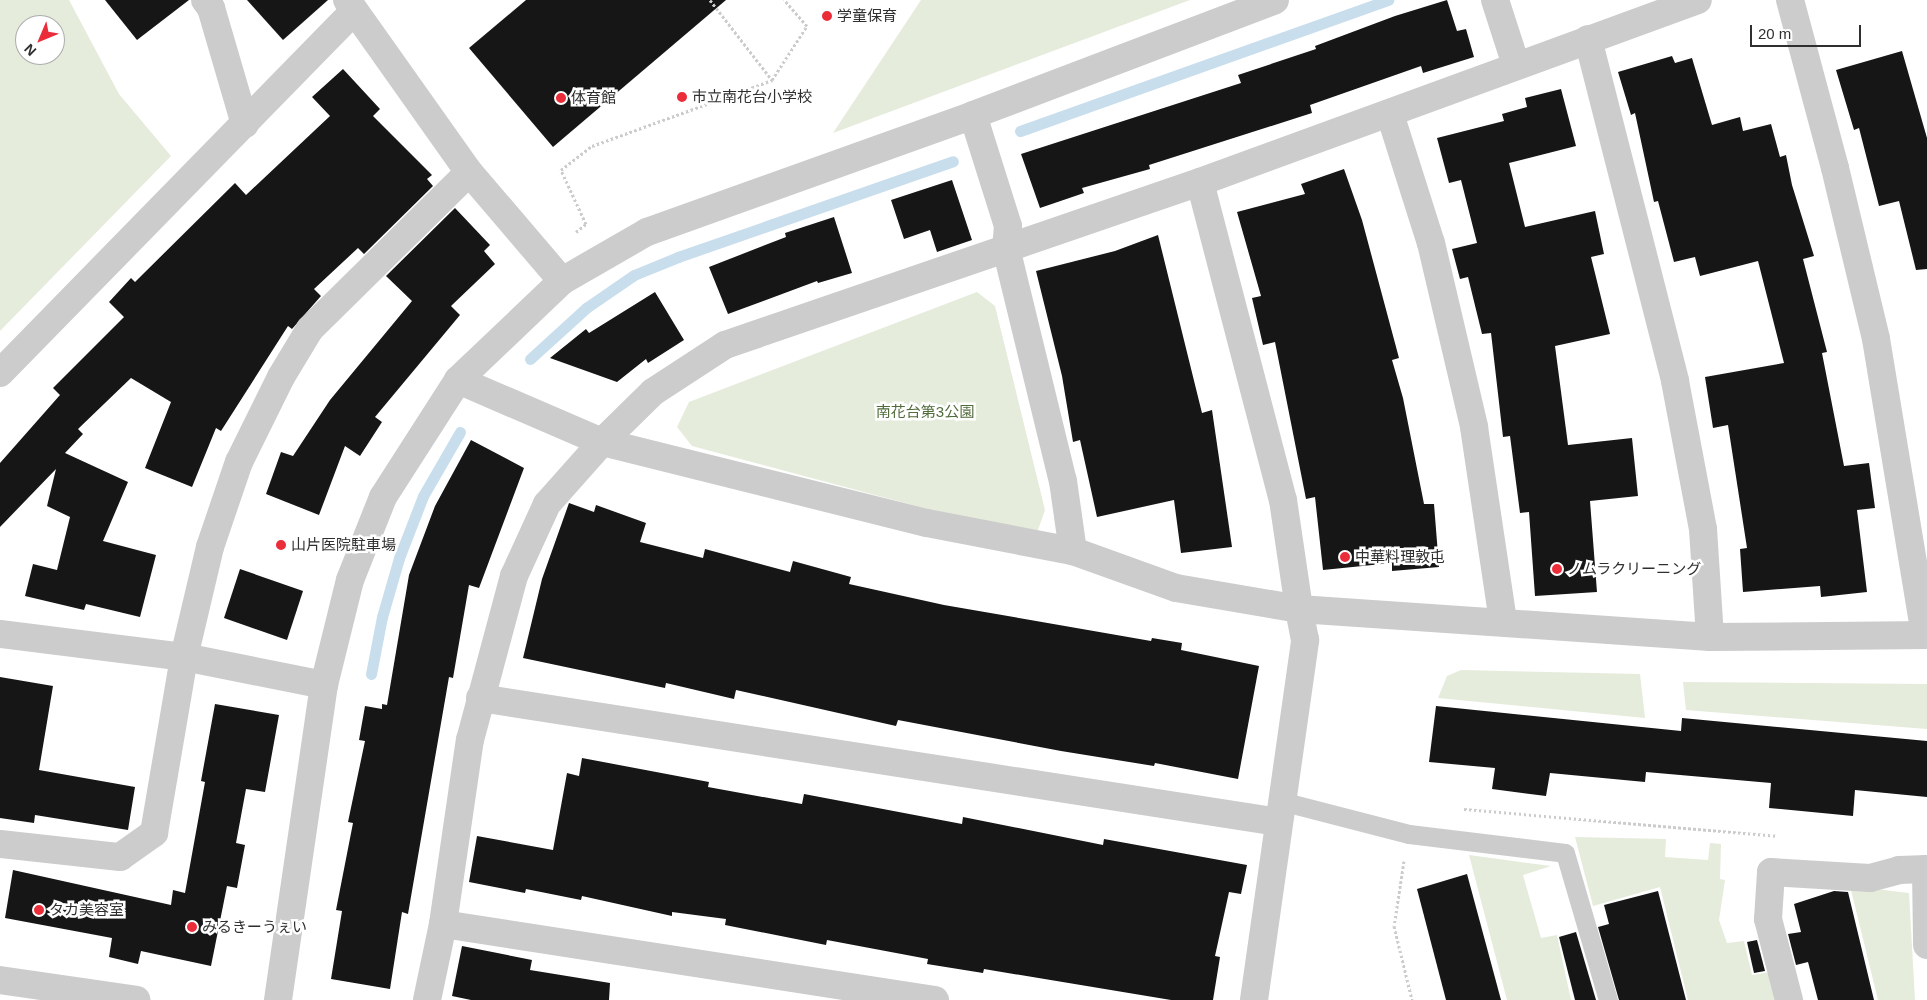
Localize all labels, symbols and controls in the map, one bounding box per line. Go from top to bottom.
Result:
place label: 学童保育 [837,7,897,25]
marker: 学童保育 [821,10,833,22]
north arrow [15,15,65,65]
scale bar [1752,15,1863,47]
text: 20 m [1758,25,1791,42]
text: N [21,41,39,59]
place label: 市立南花台小学校 [692,88,812,106]
place label: 体育館 [571,89,616,107]
marker: 市立南花台小学校 [676,91,688,103]
marker: 体育館 [555,92,567,104]
park label: 南花台第3公園 [876,403,974,421]
place label: 山片医院駐車場 [291,536,396,554]
marker: 山片医院駐車場 [275,539,287,551]
place label: 中華料理敦屯 [1355,548,1445,566]
marker: 中華料理敦屯 [1339,551,1351,563]
place label: ノムラクリーニング [1567,560,1702,578]
marker: ノムラクリーニング [1551,563,1563,575]
place label: タカ美容室 [49,901,124,919]
marker: タカ美容室 [33,904,45,916]
place label: みるきーうぇい [202,918,307,936]
marker: みるきーうぇい [186,921,198,933]

